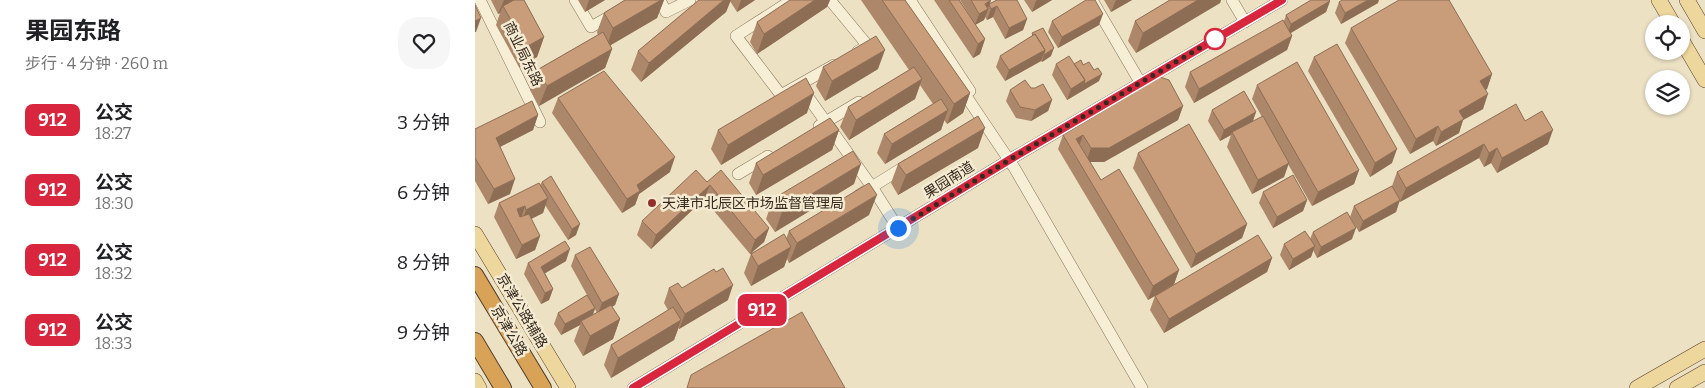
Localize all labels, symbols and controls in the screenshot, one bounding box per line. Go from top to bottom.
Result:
map controls [1645,15,1690,115]
button: locate [1645,15,1690,60]
text: 果园东路 [25,17,121,45]
button: heart [398,17,450,69]
street label: 商业局东路 [500,19,546,89]
unlabelled marker [1204,28,1226,50]
text: 步行 · 4 分钟 · 260 m [25,54,168,73]
button: layers [1645,70,1690,115]
text: 公交 [95,101,133,124]
text: 912 [38,109,67,131]
text: 3 分钟 [397,111,450,134]
text: 18:27 [95,124,131,143]
street label: 果园南道 [921,158,977,202]
text: 公交 [95,171,133,194]
text: 912 [38,179,67,201]
text: 6 分钟 [397,181,450,204]
text: 18:30 [95,194,134,213]
place label: 天津市北辰区市场监督管理局 [662,195,844,212]
marker: 天津市北辰区市场监督管理局 [646,197,658,209]
your location [886,216,911,241]
text: 公交 [95,241,133,264]
text: 912 [38,249,67,271]
text: 8 分钟 [397,251,450,274]
text: 18:32 [95,264,132,283]
street label: 京津公路辅路 [493,271,551,351]
line badge: 912 [733,294,791,326]
text: 912 [748,299,776,321]
street label: 京津公路 [487,303,531,359]
text: 公交 [95,311,133,334]
text: 912 [38,319,67,341]
text: 9 分钟 [397,321,450,344]
text: 18:33 [95,334,132,353]

